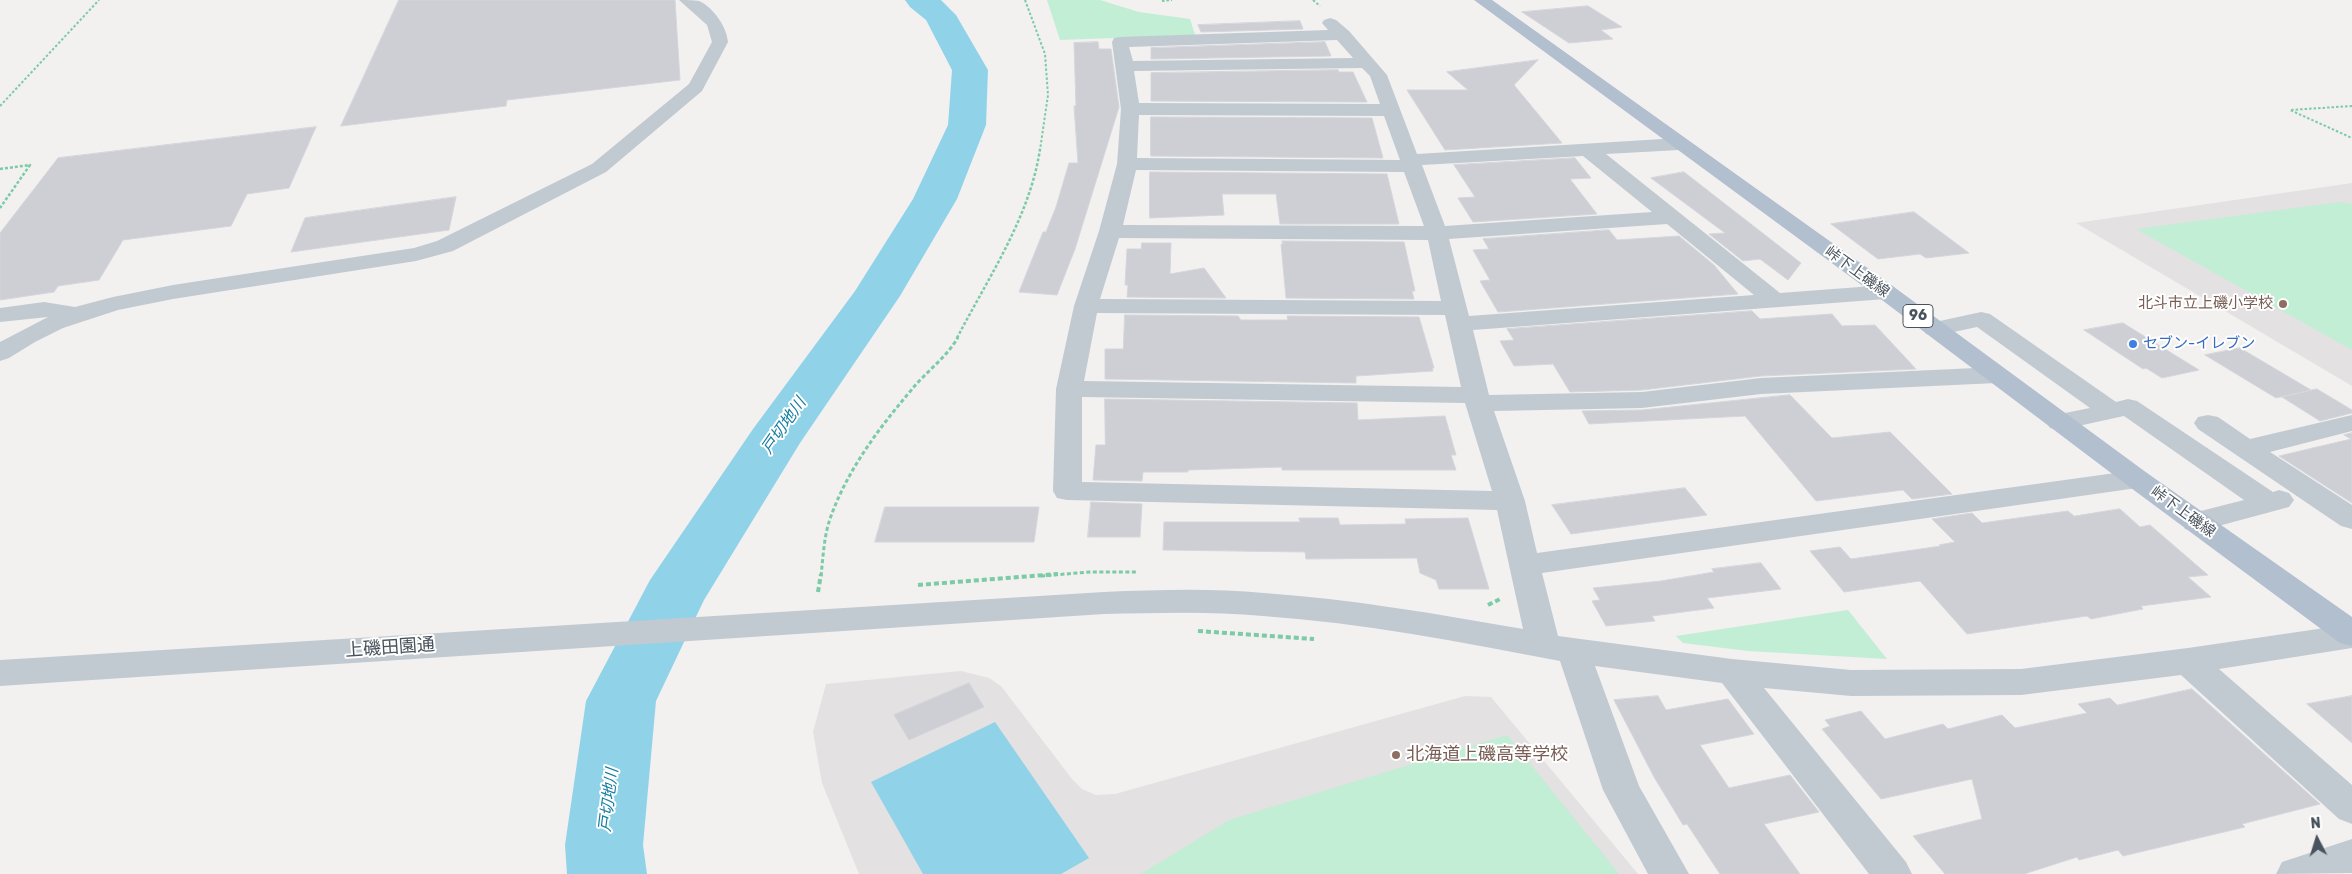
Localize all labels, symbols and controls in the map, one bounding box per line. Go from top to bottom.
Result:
street label: 峠下上磯線 [1821,243,1893,301]
place label: 北斗市立上磯小学校 [2138,295,2273,313]
marker: 北斗市立上磯小学校 [2277,298,2289,310]
road number: 96 [1903,304,1933,328]
place label: セブン-イレブン [2143,335,2255,353]
marker: セブン-イレブン [2127,338,2139,350]
water label: 戸切地川 [758,394,810,458]
street label: 峠下上磯線 [2147,483,2219,541]
street label: 上磯田園通 [344,634,436,662]
place label: 北海道上磯高等学校 [1406,744,1568,766]
marker: 北海道上磯高等学校 [1390,749,1402,761]
water label: 戸切地川 [596,767,622,833]
north arrow [2292,814,2342,864]
text: N [2310,815,2321,832]

